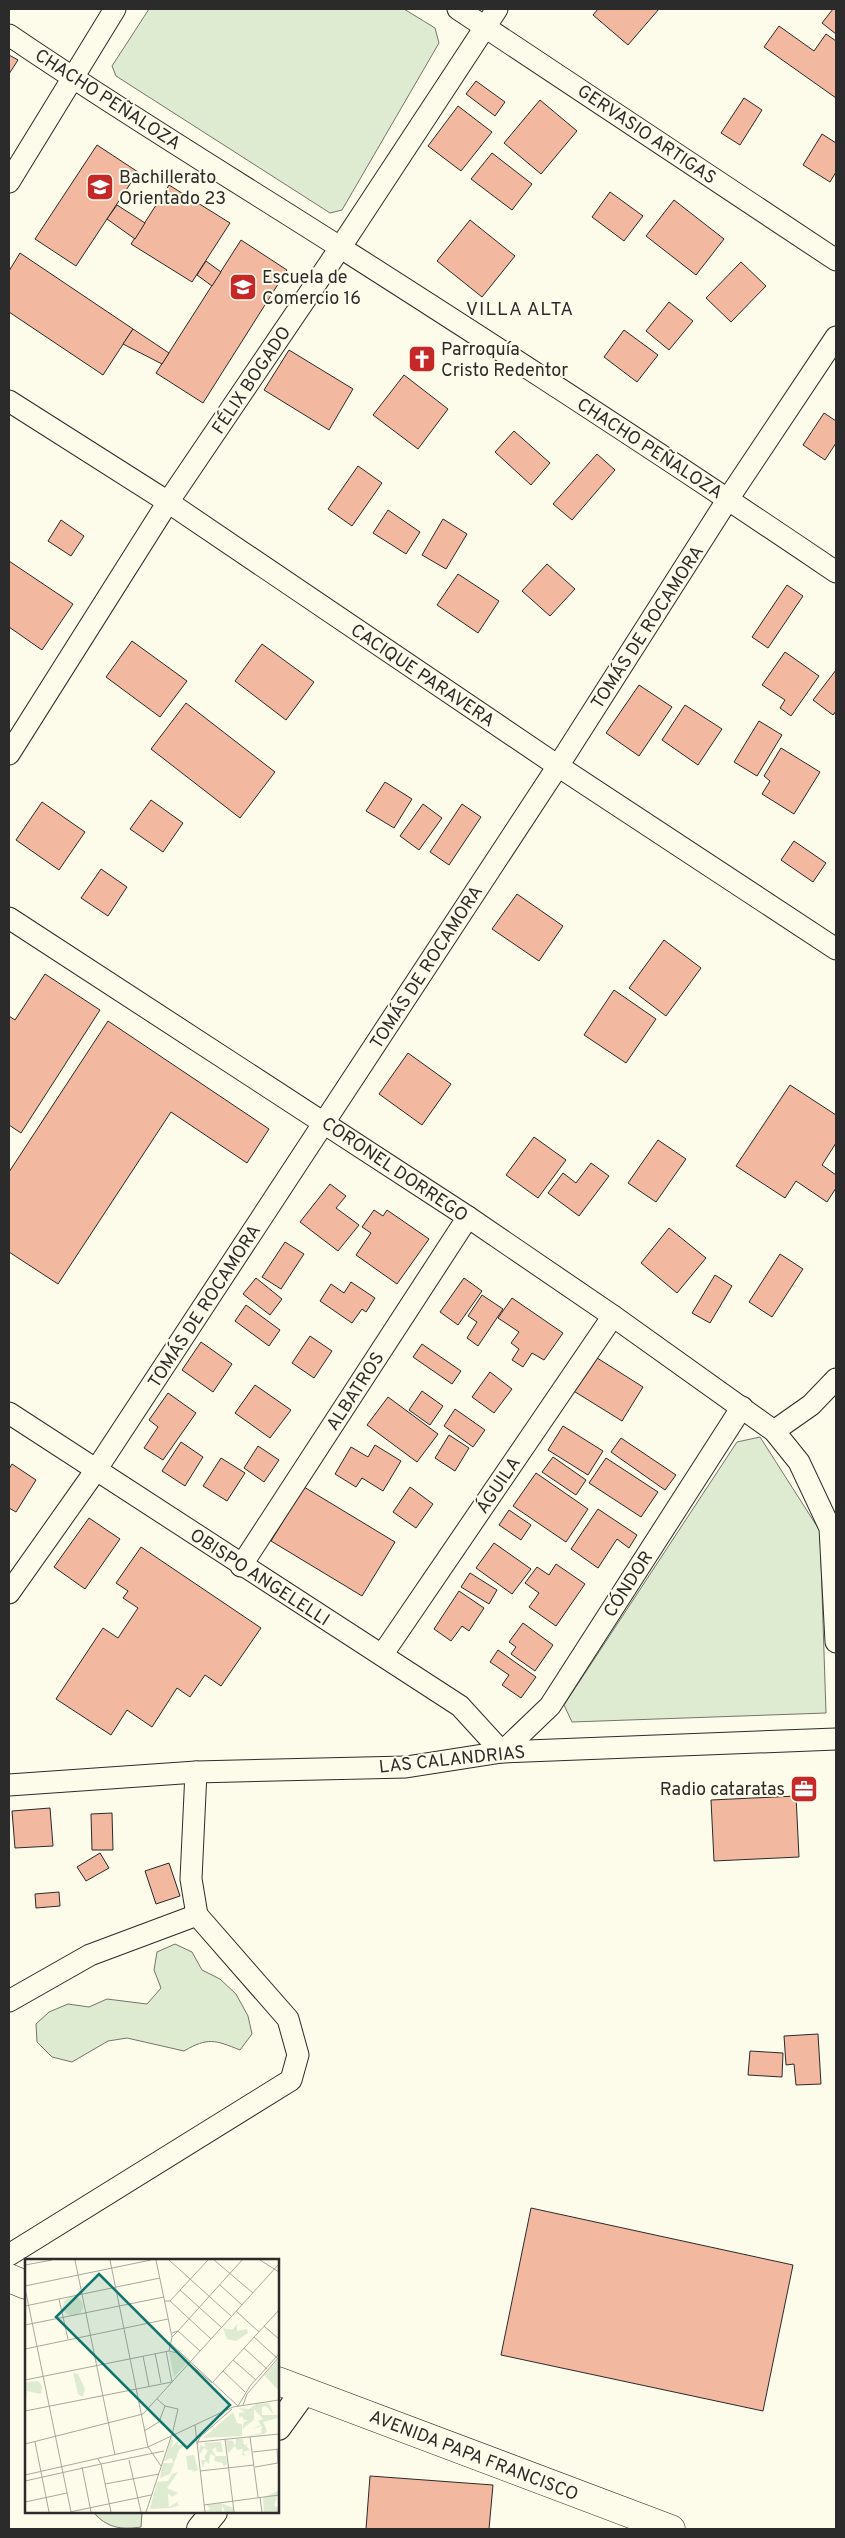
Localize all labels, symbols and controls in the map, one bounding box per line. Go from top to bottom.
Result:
street label: CHACHO PEÑALOZA [30,43,186,156]
street label: GERVASIO ARTIGAS [572,80,720,190]
place label: Bachillerato Orientado 23 [119,167,226,211]
school or university icon: Bachillerato Orientado 23 [85,172,115,202]
place label: Escuela de Comercio 16 [262,267,361,311]
school or university icon: Escuela de Comercio 16 [228,272,258,302]
district label: VILLA ALTA [466,298,574,322]
street label: FÉLIX BOGADO [206,321,297,439]
place label: Parroquía Cristo Redentor [441,339,568,383]
church icon: Parroquía Cristo Redentor [407,344,437,374]
street label: CHACHO PEÑALOZA [572,392,728,505]
street label: TOMÁS DE ROCAMORA [585,541,710,714]
street label: CACIQUE PARAVERA [346,619,499,733]
street label: TOMÁS DE ROCAMORA [364,881,489,1054]
street label: CORONEL DORREGO [317,1113,472,1228]
street label: TOMÁS DE ROCAMORA [142,1220,267,1393]
street label: ALBATROS [322,1348,390,1436]
street label: ÁGUILA [470,1452,527,1519]
street label: OBISPO ANGELELLI [185,1524,333,1632]
street label: CÓNDOR [598,1546,659,1622]
street label: LAS CALANDRIAS [378,1741,526,1780]
office icon: Radio cataratas [789,1774,819,1804]
place label: Radio cataratas [660,1779,785,1802]
inset map [25,2259,279,2513]
street label: AVENIDA PAPA FRANCISCO [366,2406,581,2507]

